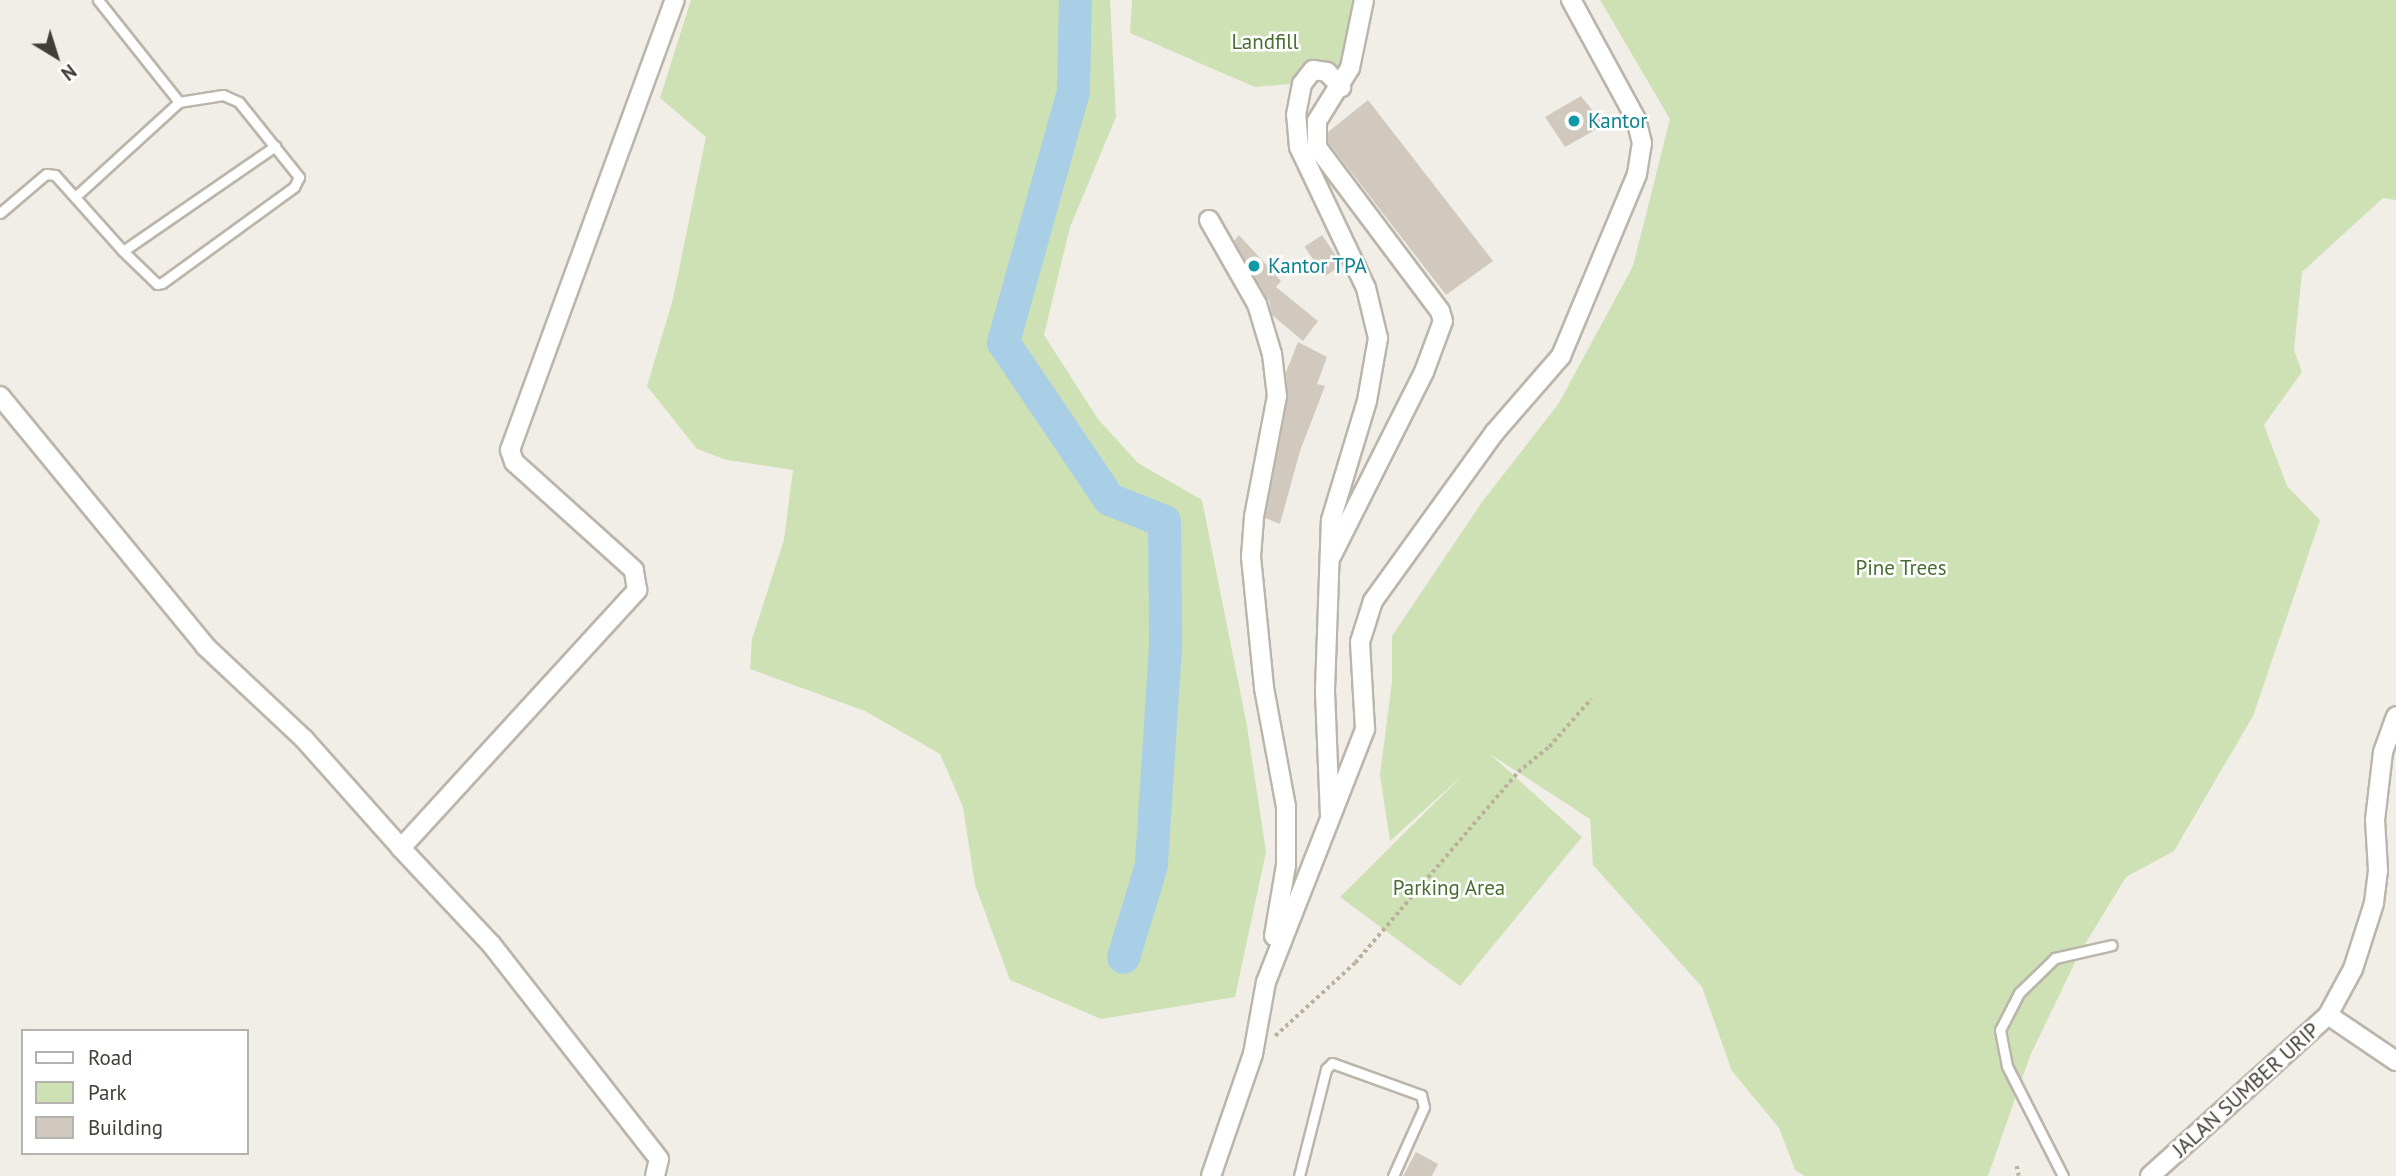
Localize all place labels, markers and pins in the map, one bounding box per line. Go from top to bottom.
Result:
place label: Kantor [1588,108,1647,134]
marker: Kantor [1566,113,1582,129]
place label: Kantor TPA [1268,253,1367,279]
marker: Kantor TPA [1246,258,1262,274]

